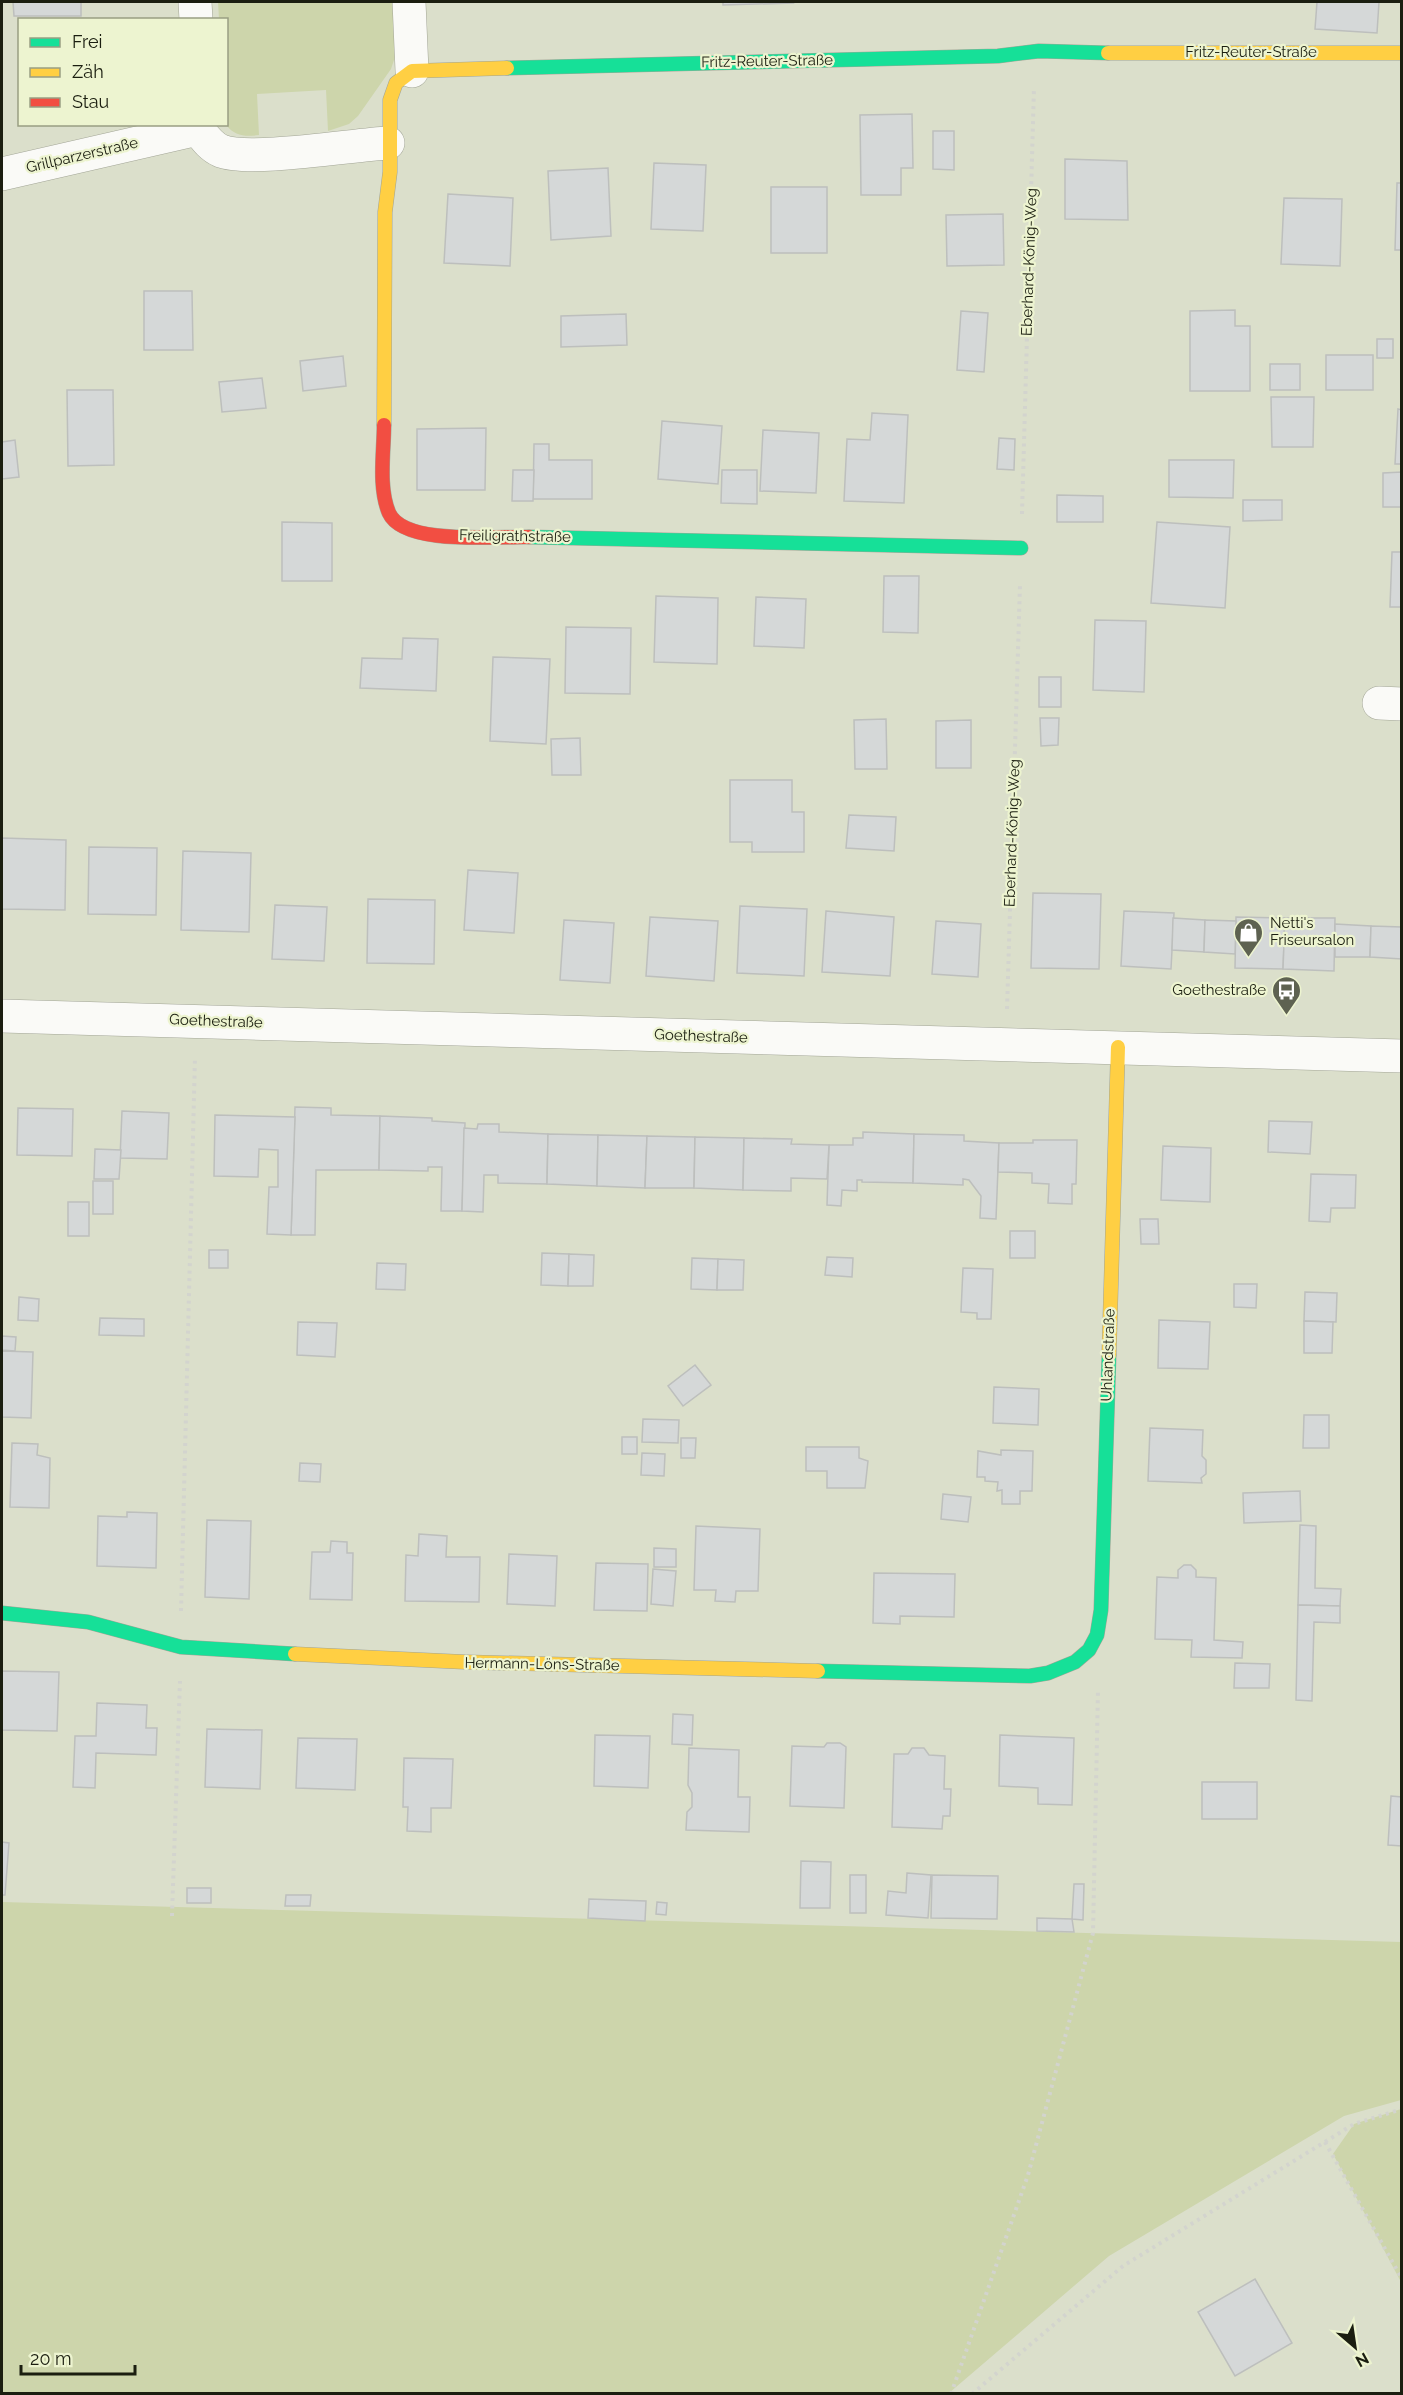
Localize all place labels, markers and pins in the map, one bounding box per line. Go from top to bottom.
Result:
place label: Netti's Friseursalon [1270,914,1354,949]
shop icon: Netti's Friseursalon [1233,916,1265,958]
bus stop icon: Goethestraße [1271,974,1303,1016]
place label: Goethestraße [1172,981,1266,999]

